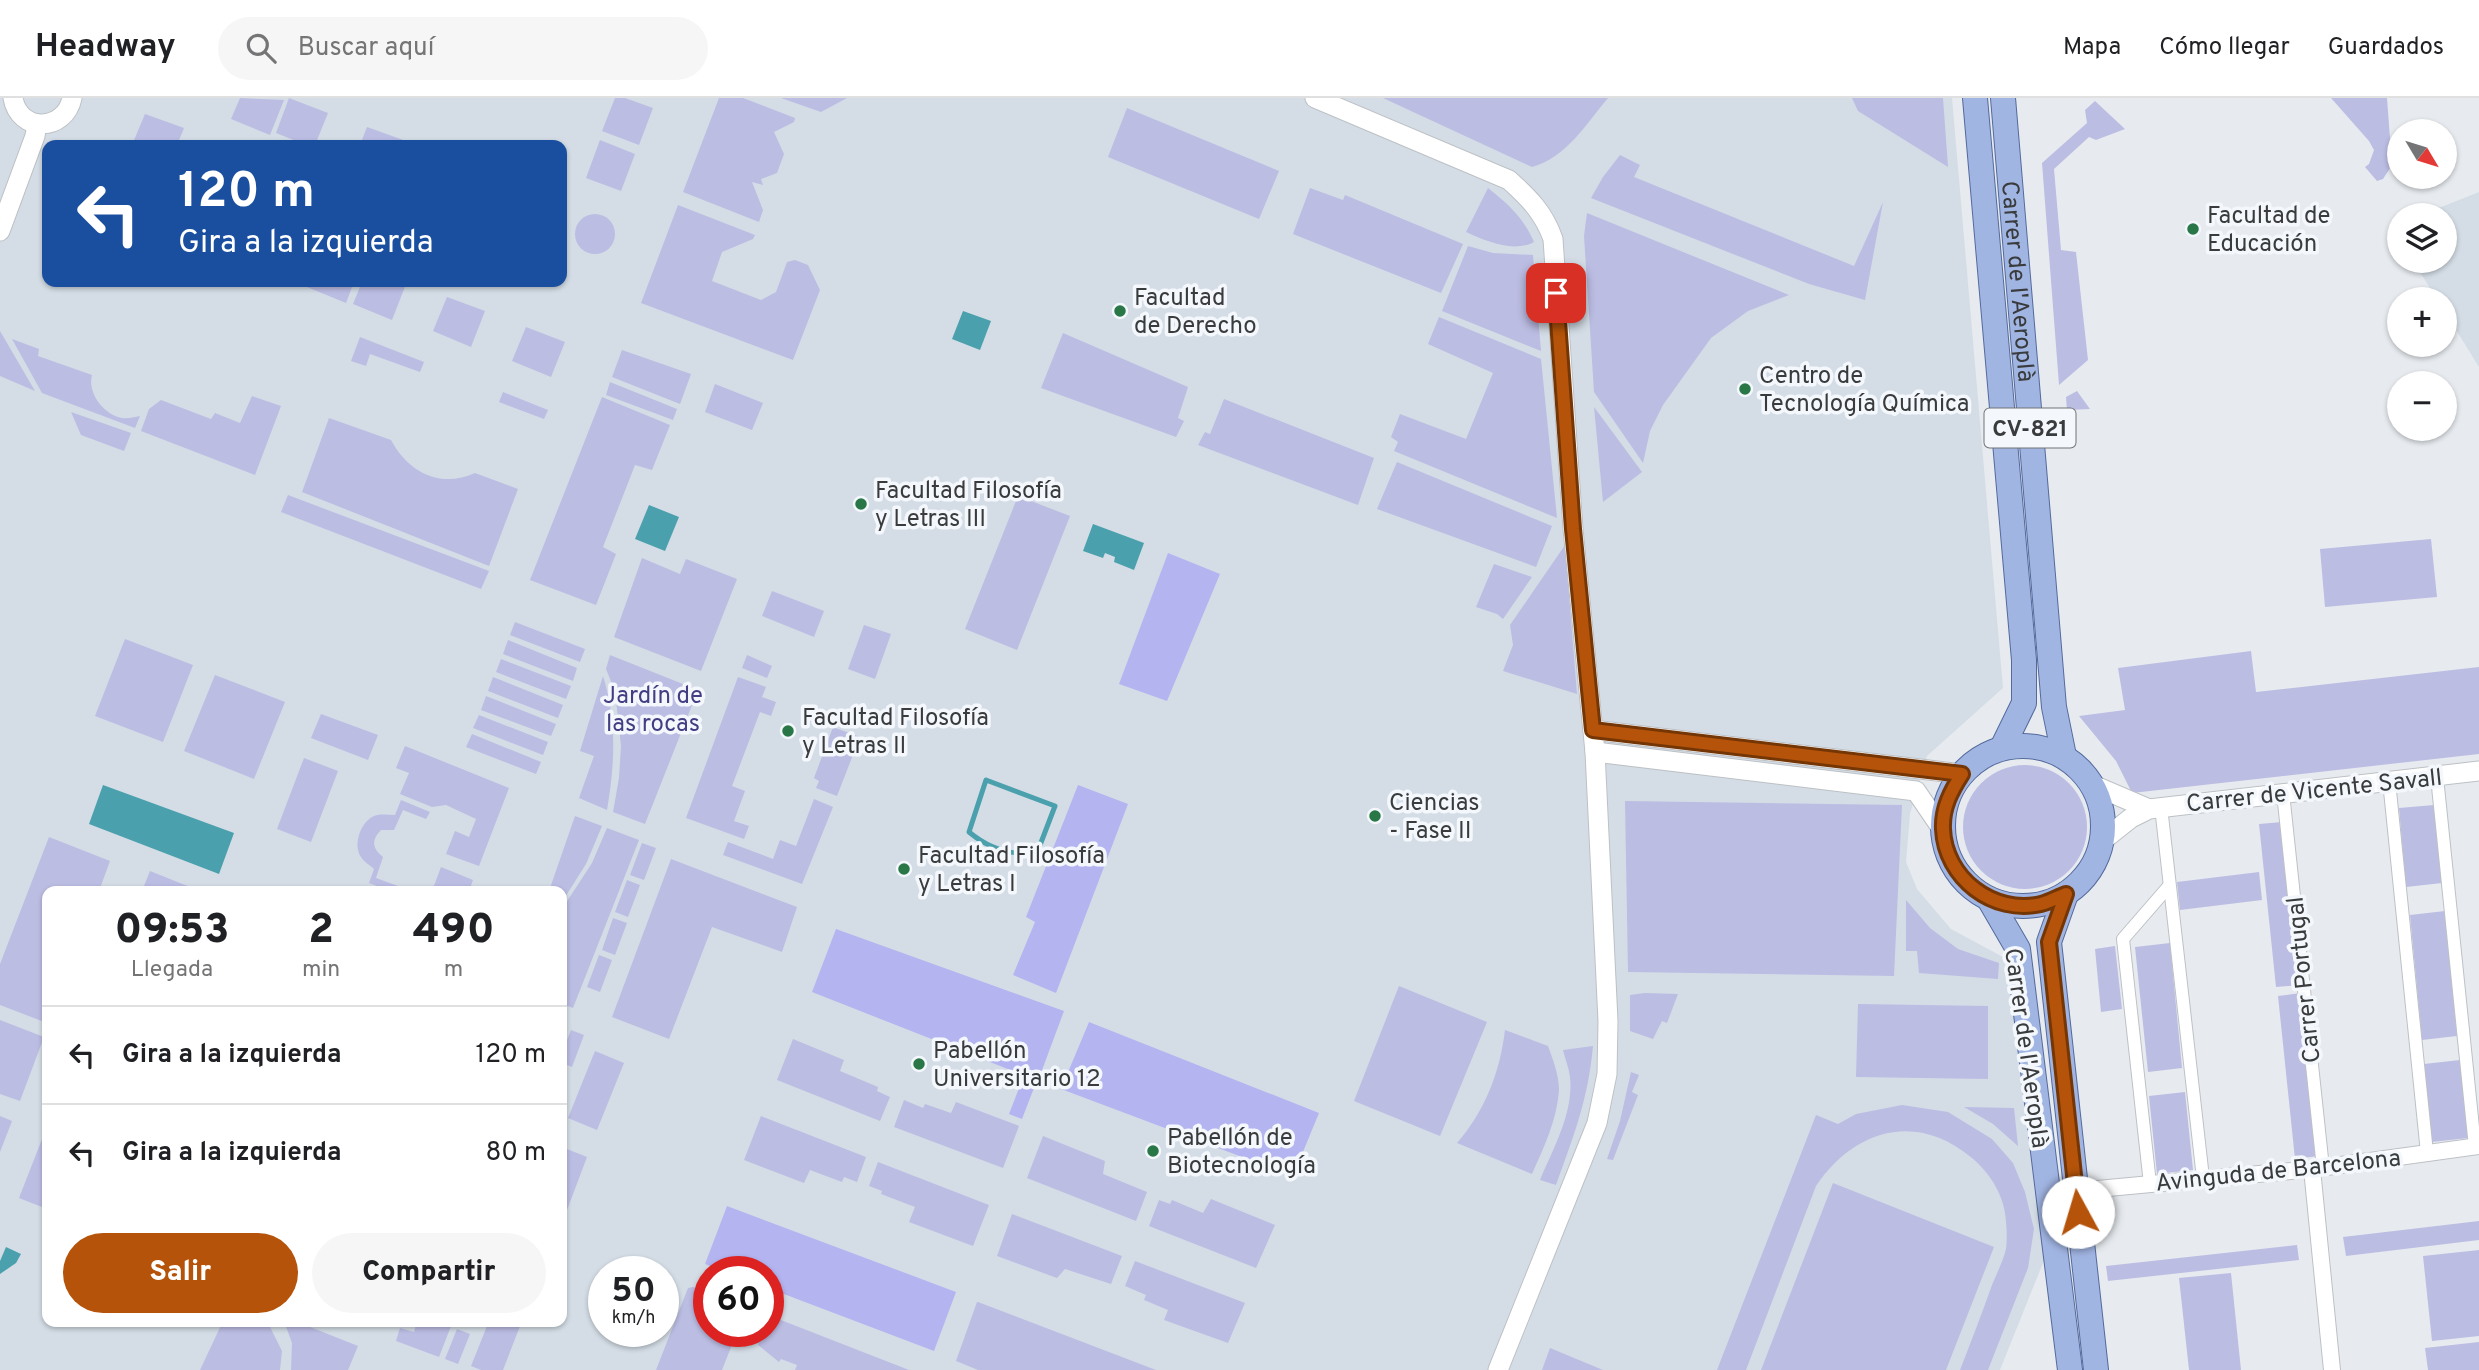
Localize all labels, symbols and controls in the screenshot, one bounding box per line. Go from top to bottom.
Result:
search box [218,17,708,80]
text: Headway [35,27,176,69]
icon: search [242,29,280,67]
text: Buscar aquí [298,32,434,65]
text: Mapa [2063,33,2121,63]
text: Cómo llegar [2159,33,2290,63]
text: Guardados [2328,33,2444,63]
north arrow [2387,119,2457,189]
map controls [2387,119,2457,441]
text: 120 m [178,163,315,225]
icon: left [63,168,154,259]
street label: Carrer de l'Aeroplà [1993,180,2040,383]
place label: Facultad de Educación [2207,202,2330,260]
button: layers [2387,203,2457,273]
marker: Facultad de Educación [2185,221,2201,237]
text: Gira a la izquierda [178,224,434,264]
pin [1526,263,1586,323]
icon: arrive [1537,274,1575,312]
place label: Facultad de Derecho [1134,284,1257,342]
button: + [2387,287,2457,357]
marker: Facultad de Derecho [1112,303,1128,319]
place label: Centro de Tecnología Química [1759,362,1969,420]
button: − [2387,371,2457,441]
marker: Centro de Tecnología Química [1737,381,1753,397]
road number: CV-821 [1984,408,2076,448]
place label: Facultad Filosofía y Letras III [875,477,1062,535]
marker: Facultad Filosofía y Letras III [853,496,869,512]
park label: Jardín de las rocas [603,682,703,740]
place label: Facultad Filosofía y Letras II [802,704,989,762]
marker: Facultad Filosofía y Letras II [780,723,796,739]
street label: Carrer de Vicente Savall [2185,764,2444,820]
place label: Ciencias - Fase II [1389,789,1480,847]
marker: Ciencias - Fase II [1367,808,1383,824]
place label: Facultad Filosofía y Letras I [918,842,1105,900]
marker: Facultad Filosofía y Letras I [896,861,912,877]
street label: Carrer Portugal [2281,895,2329,1064]
text: 09:53 [114,905,230,958]
text: 2 [308,905,334,958]
text: 490 [413,905,494,958]
street label: Carrer de l'Aeroplà [1996,946,2054,1150]
text: Llegada [131,956,213,985]
text: min [302,956,340,985]
text: m [444,956,463,985]
icon: left [63,1036,101,1074]
place label: Pabellón Universitario 12 [933,1037,1101,1095]
text: Gira a la izquierda [122,1039,341,1072]
text: 120 m [476,1039,546,1072]
marker: Pabellón Universitario 12 [911,1056,927,1072]
place label: Pabellón de Biotecnología [1167,1124,1316,1182]
icon: left [63,1134,101,1172]
text: Gira a la izquierda [122,1137,341,1170]
text: 80 m [486,1137,546,1170]
marker: Pabellón de Biotecnología [1145,1143,1161,1159]
street label: Avinguda de Barcelona [2154,1144,2402,1200]
position arrow [2041,1175,2115,1249]
button: Salir [63,1233,298,1313]
button: Compartir [312,1233,546,1313]
speed limit sign: 60 [693,1256,784,1347]
text: 50 [611,1270,656,1314]
text: km/h [612,1307,655,1330]

